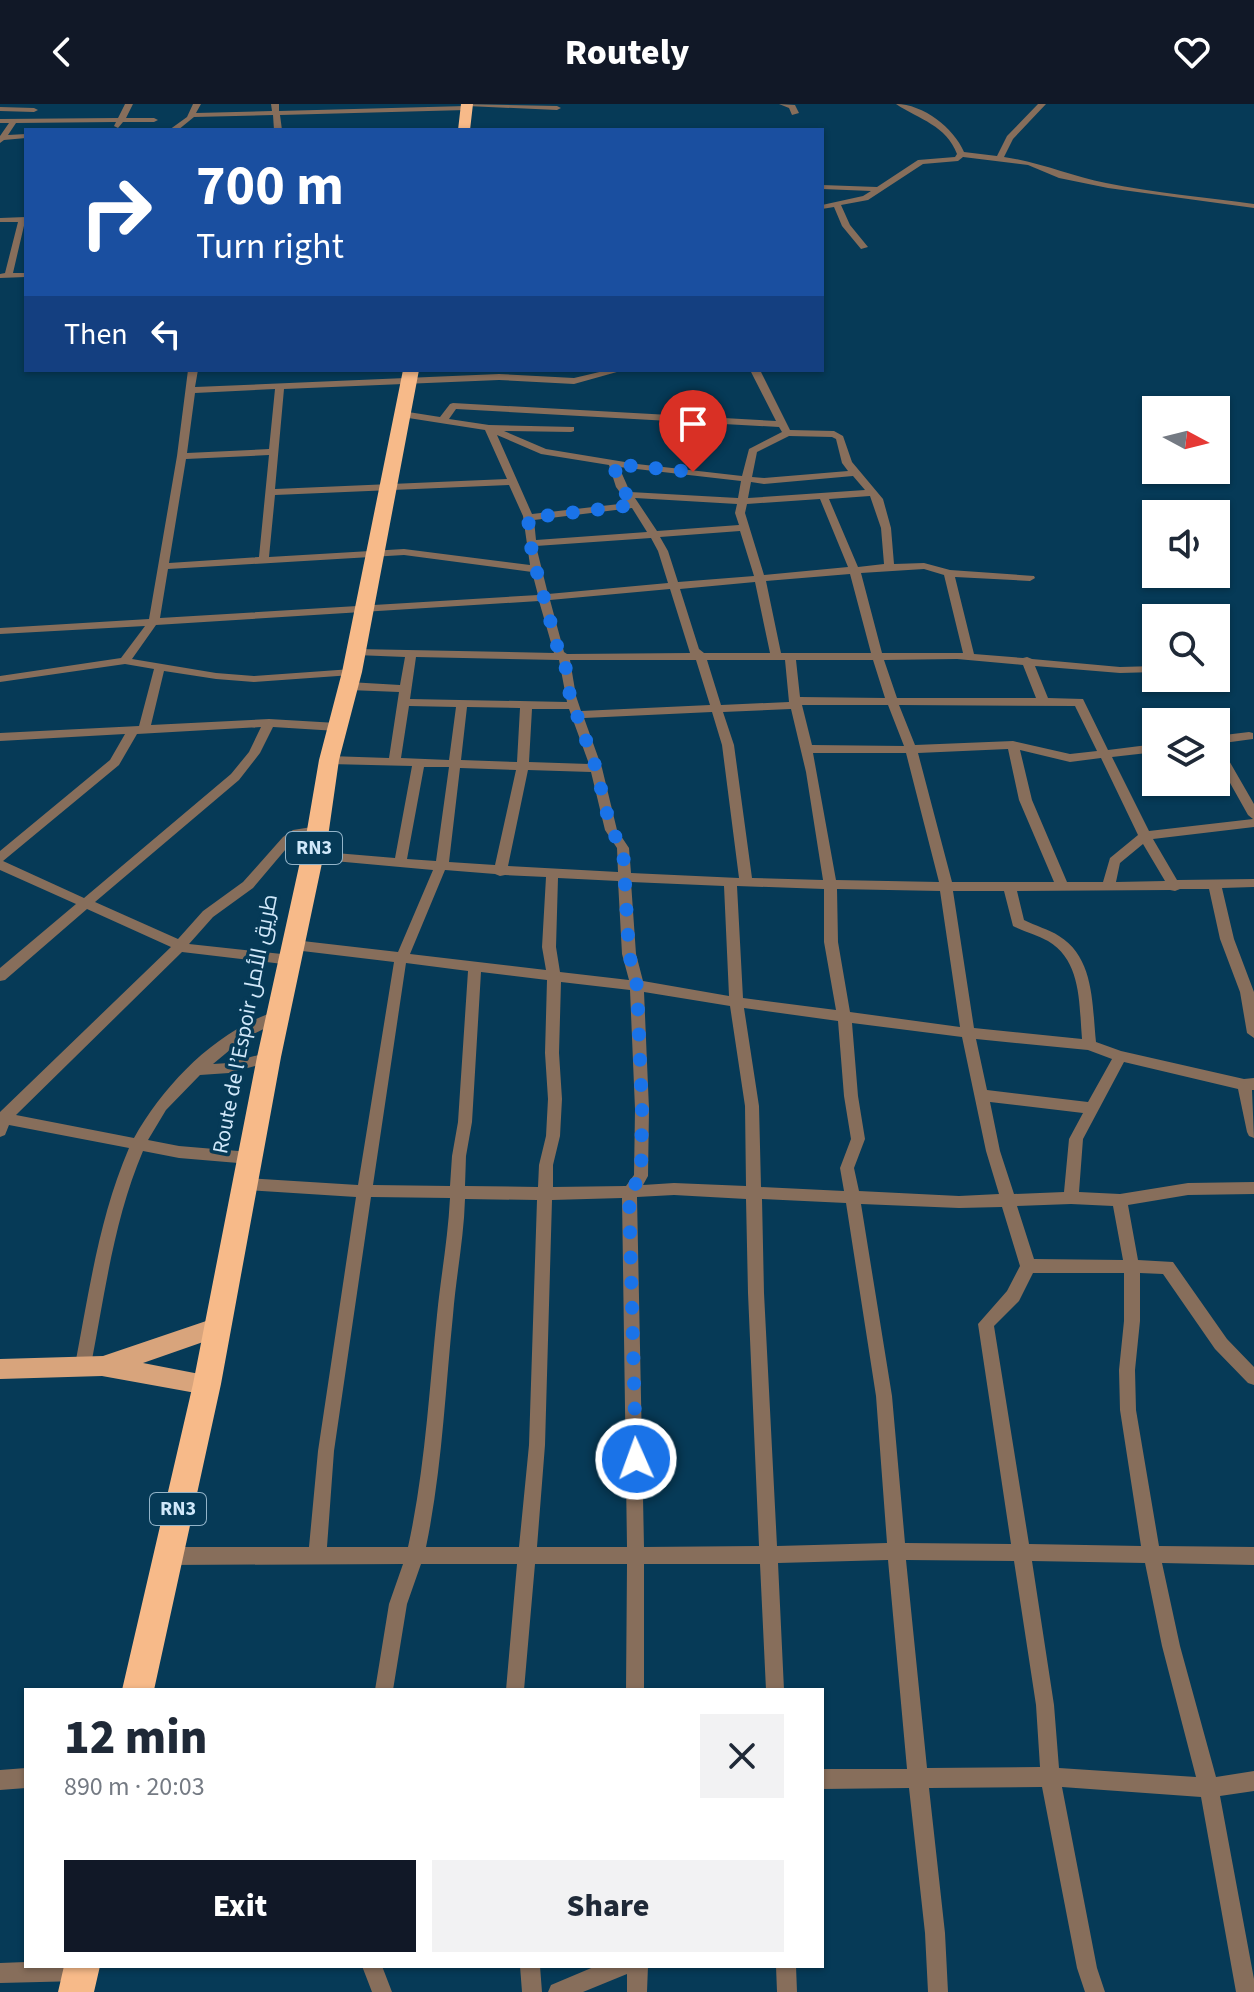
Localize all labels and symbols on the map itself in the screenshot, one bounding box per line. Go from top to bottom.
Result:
pin [659,390,727,472]
north arrow [1142,396,1230,484]
road number: RN3 [286,832,342,864]
street label: Route de l’Espoir طريق الأمل [204,891,286,1157]
position arrow [594,1417,678,1501]
road number: RN3 [150,1493,206,1525]

